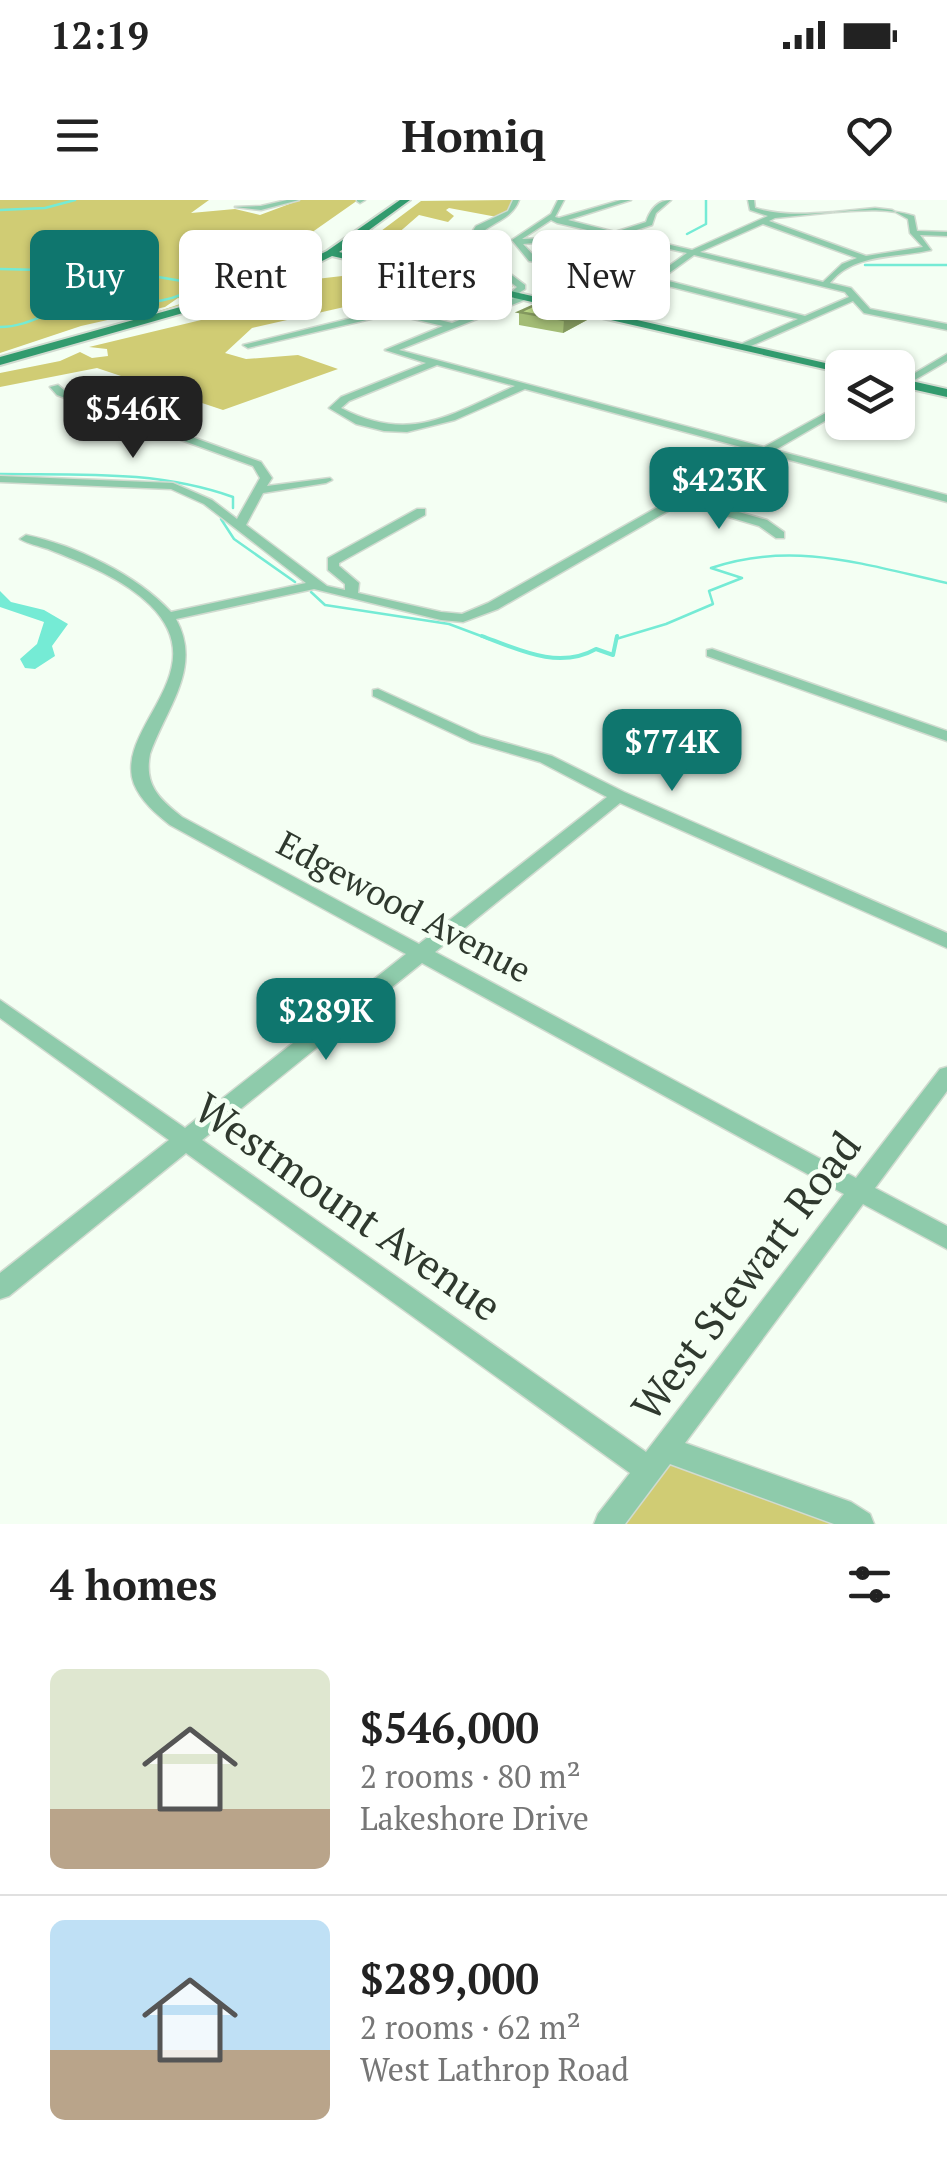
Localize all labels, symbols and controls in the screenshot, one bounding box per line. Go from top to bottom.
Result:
text: 12:19 [50,10,149,60]
text: Homiq [401,105,546,165]
icon: menu [50,108,105,163]
icon: heart [842,108,897,163]
chip: Buy [30,230,159,320]
chip: Rent [179,230,322,320]
chip: Filters [342,230,512,320]
chip: New [532,230,670,320]
map controls [825,350,915,440]
button: layers [825,350,915,440]
pin: $546K [63,376,203,461]
text: $546K [85,387,181,429]
pin: $423K [649,447,789,532]
text: $423K [671,458,767,500]
pin: $774K [602,709,742,794]
text: $774K [624,720,720,762]
street label: Edgewood Avenue [269,820,540,992]
pin: $289K [256,978,396,1063]
text: $289K [278,989,374,1031]
street label: Westmount Avenue [184,1079,513,1333]
street label: West Stewart Road [618,1120,872,1431]
text: 4 homes [50,1556,217,1612]
icon: filters [842,1557,897,1612]
text: $546,000 [360,1699,539,1755]
icon: home [130,1709,250,1829]
text: 2 rooms · 80 m² [360,1755,581,1797]
text: Lakeshore Drive [360,1797,589,1839]
text: $289,000 [360,1950,539,2006]
icon: home [130,1960,250,2080]
text: 2 rooms · 62 m² [360,2006,581,2048]
text: West Lathrop Road [360,2048,629,2090]

